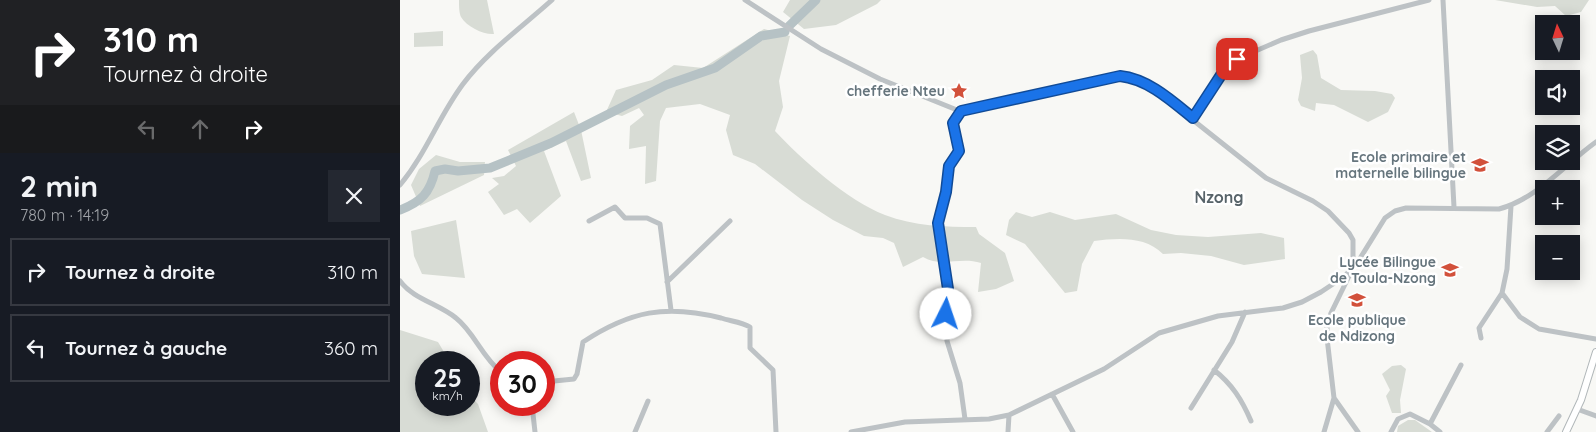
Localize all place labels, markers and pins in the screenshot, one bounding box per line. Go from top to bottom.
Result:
pin [1216,38,1258,80]
place icon: chefferie Nteu [949,81,969,101]
place label: chefferie Nteu [847,82,945,100]
place label: Ecole primaire et maternelle bilingue [1335,148,1466,182]
school or university icon: Ecole primaire et maternelle bilingue [1470,155,1490,175]
place label: Lycée Bilingue de Toula-Nzong [1330,253,1436,287]
school or university icon: Lycée Bilingue de Toula-Nzong [1440,260,1460,280]
school or university icon: Ecole publique de Ndizong [1347,290,1367,310]
place label: Ecole publique de Ndizong [1308,311,1406,345]

